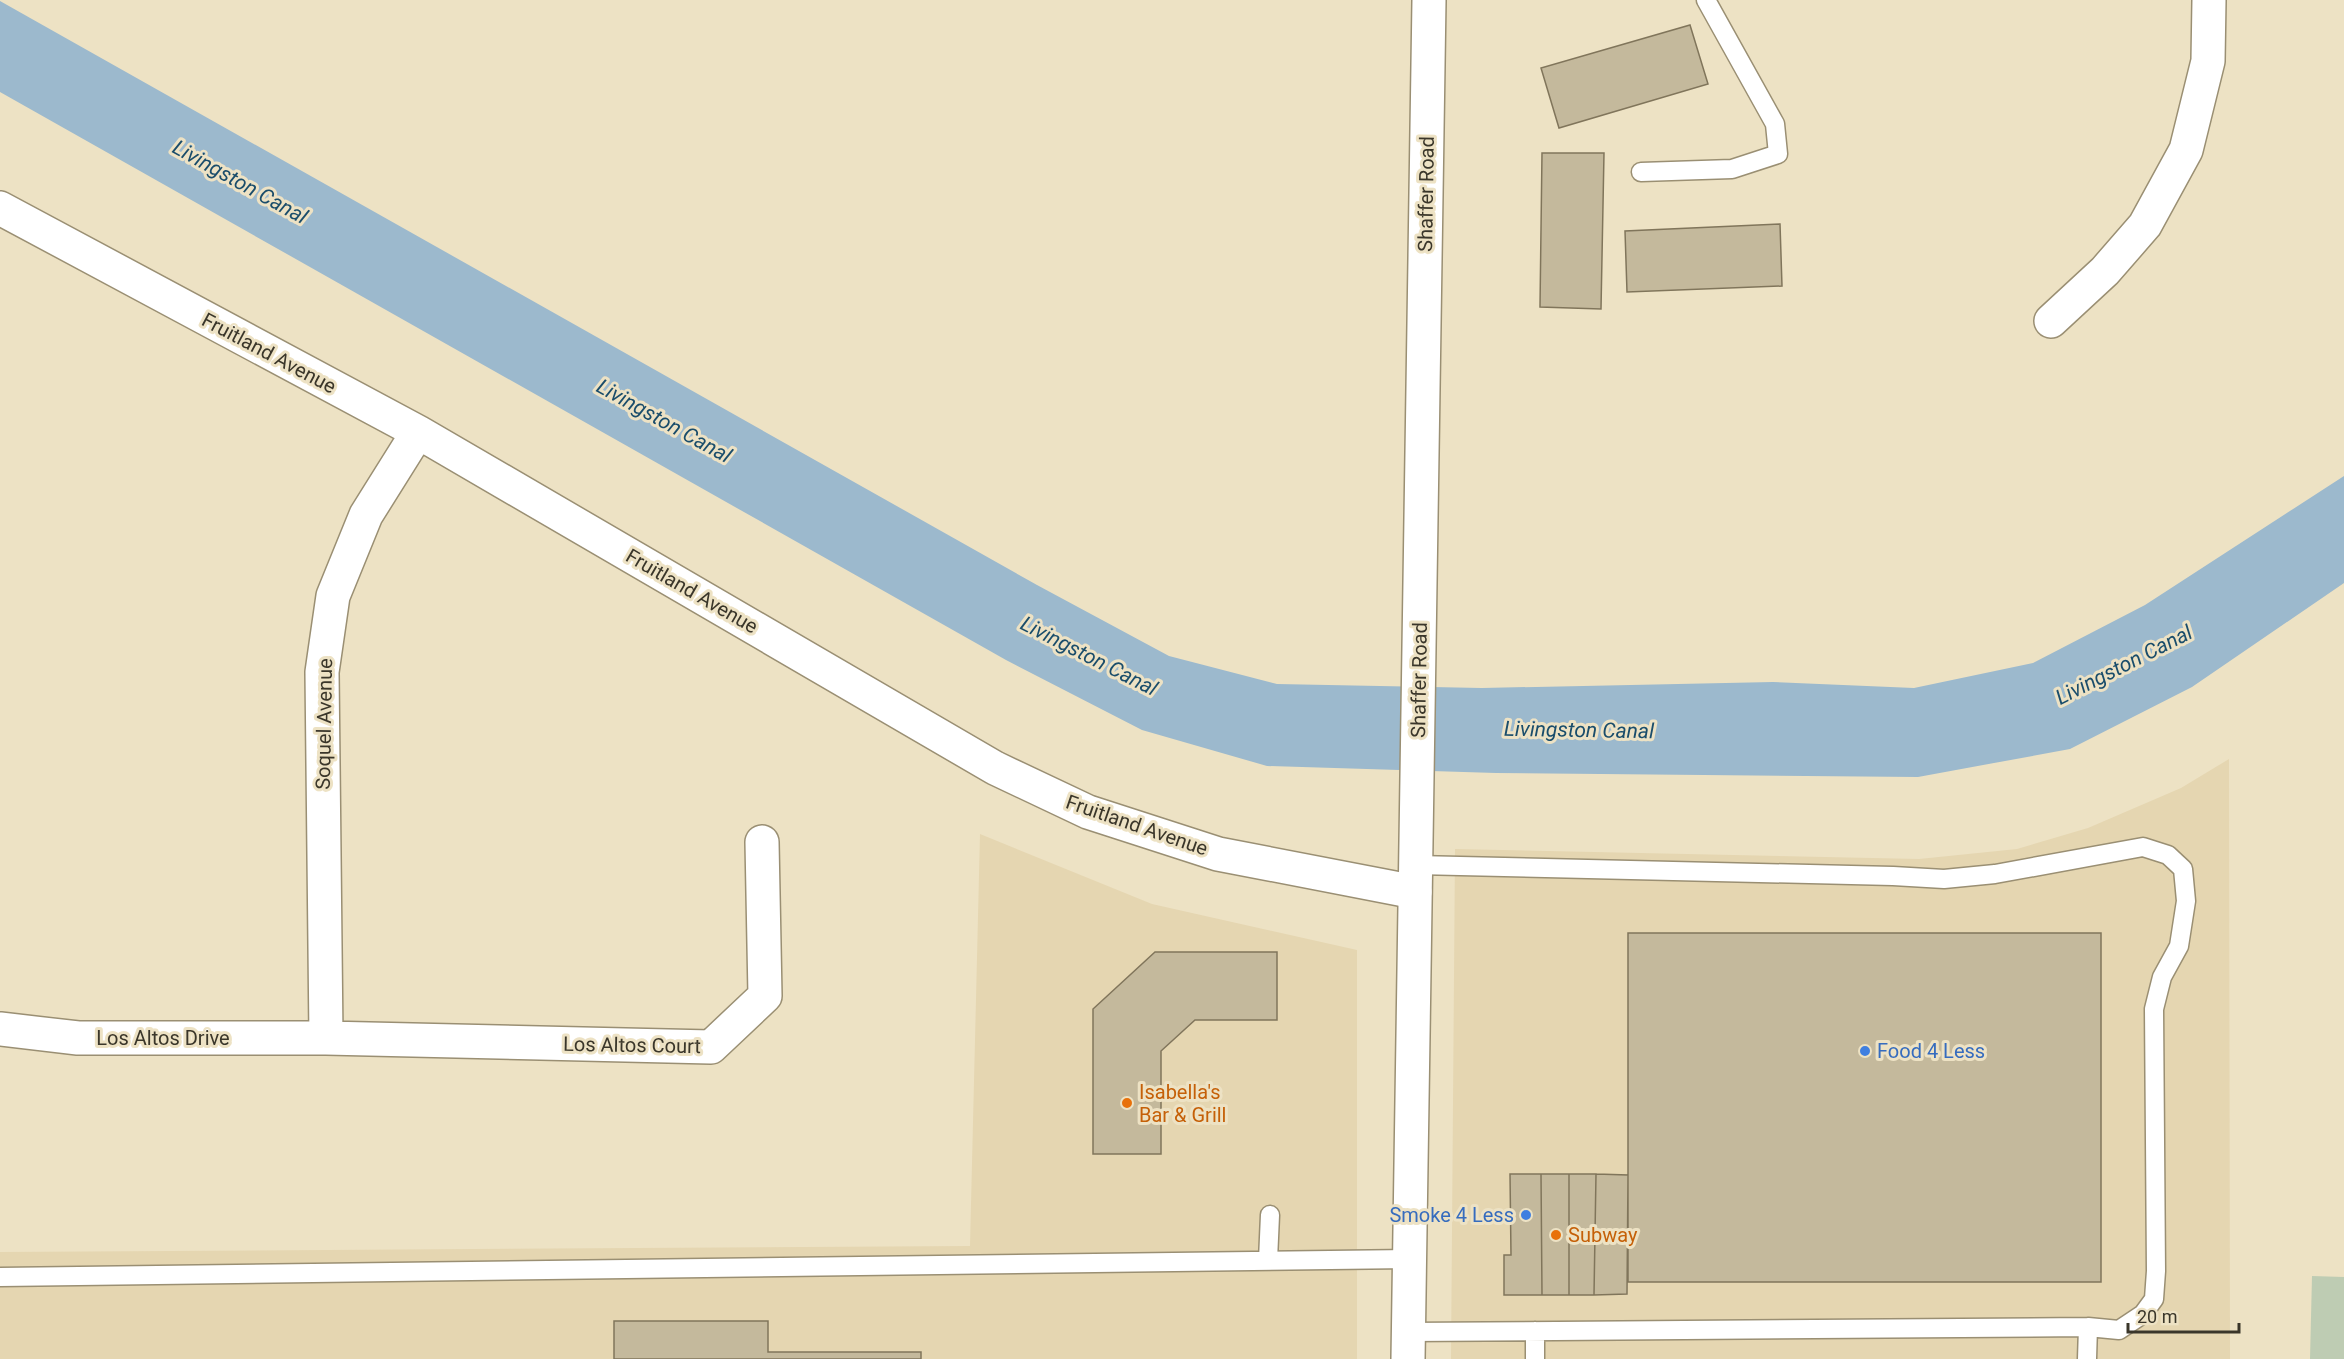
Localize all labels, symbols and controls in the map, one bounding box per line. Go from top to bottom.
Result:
water label: Livingston Canal [169,135,312,229]
street label: Shaffer Road [1413,136,1439,252]
street label: Fruitland Avenue [198,308,340,398]
water label: Livingston Canal [593,374,736,468]
street label: Fruitland Avenue [622,543,762,639]
water label: Livingston Canal [1017,611,1162,701]
water label: Livingston Canal [2052,620,2197,710]
street label: Shaffer Road [1406,622,1432,738]
street label: Soquel Avenue [311,658,337,790]
water label: Livingston Canal [1504,717,1655,743]
street label: Fruitland Avenue [1063,789,1211,861]
street label: Los Altos Drive [96,1026,230,1050]
street label: Los Altos Court [563,1032,701,1058]
place label: Food 4 Less [1877,1039,1985,1063]
marker: Food 4 Less [1858,1044,1872,1058]
place label: Isabella's Bar & Grill [1139,1080,1226,1127]
marker: Isabella's Bar & Grill [1120,1096,1134,1110]
place label: Smoke 4 Less [1389,1203,1514,1227]
marker: Smoke 4 Less [1519,1208,1533,1222]
place label: Subway [1568,1223,1638,1247]
marker: Subway [1549,1228,1563,1242]
scale bar [2128,1296,2239,1334]
text: 20 m [2137,1306,2177,1327]

